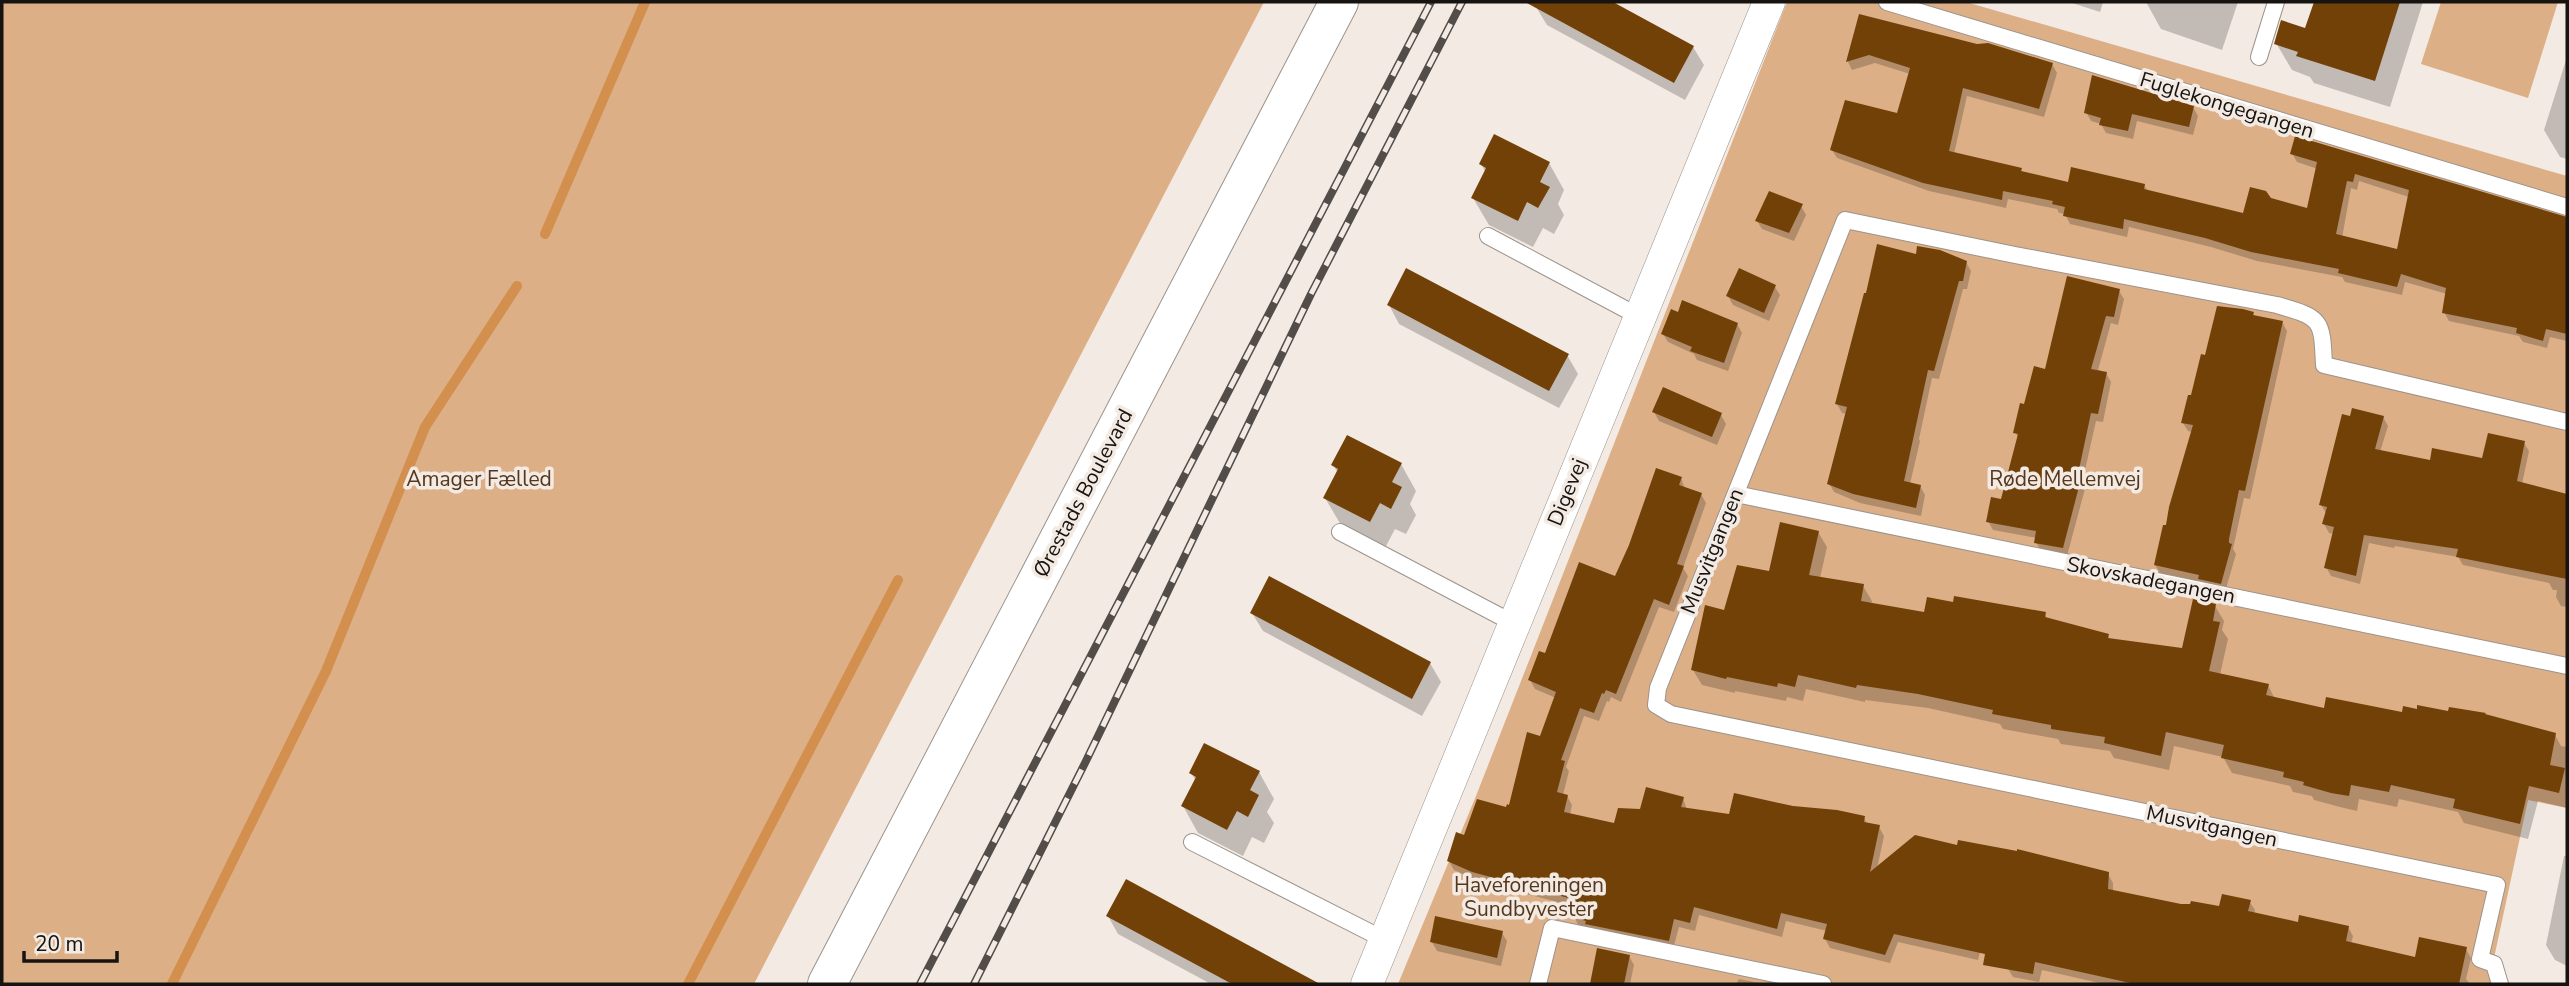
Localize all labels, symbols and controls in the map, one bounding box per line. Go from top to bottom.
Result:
street label: Fuglekongegangen [2136,65,2318,145]
street label: Ørestads Boulevard [1027,404,1139,582]
street label: Digevej [1541,454,1593,530]
park label: Amager Fælled [406,465,552,493]
park label: Røde Mellemvej [1989,465,2141,493]
street label: Musvitgangen [1674,484,1750,618]
street label: Skovskadegangen [2064,550,2238,610]
street label: Musvitgangen [2144,798,2280,854]
park label: Haveforeningen Sundbyvester [1454,871,1604,923]
scale bar [24,920,117,964]
text: 20 m [35,930,84,958]

